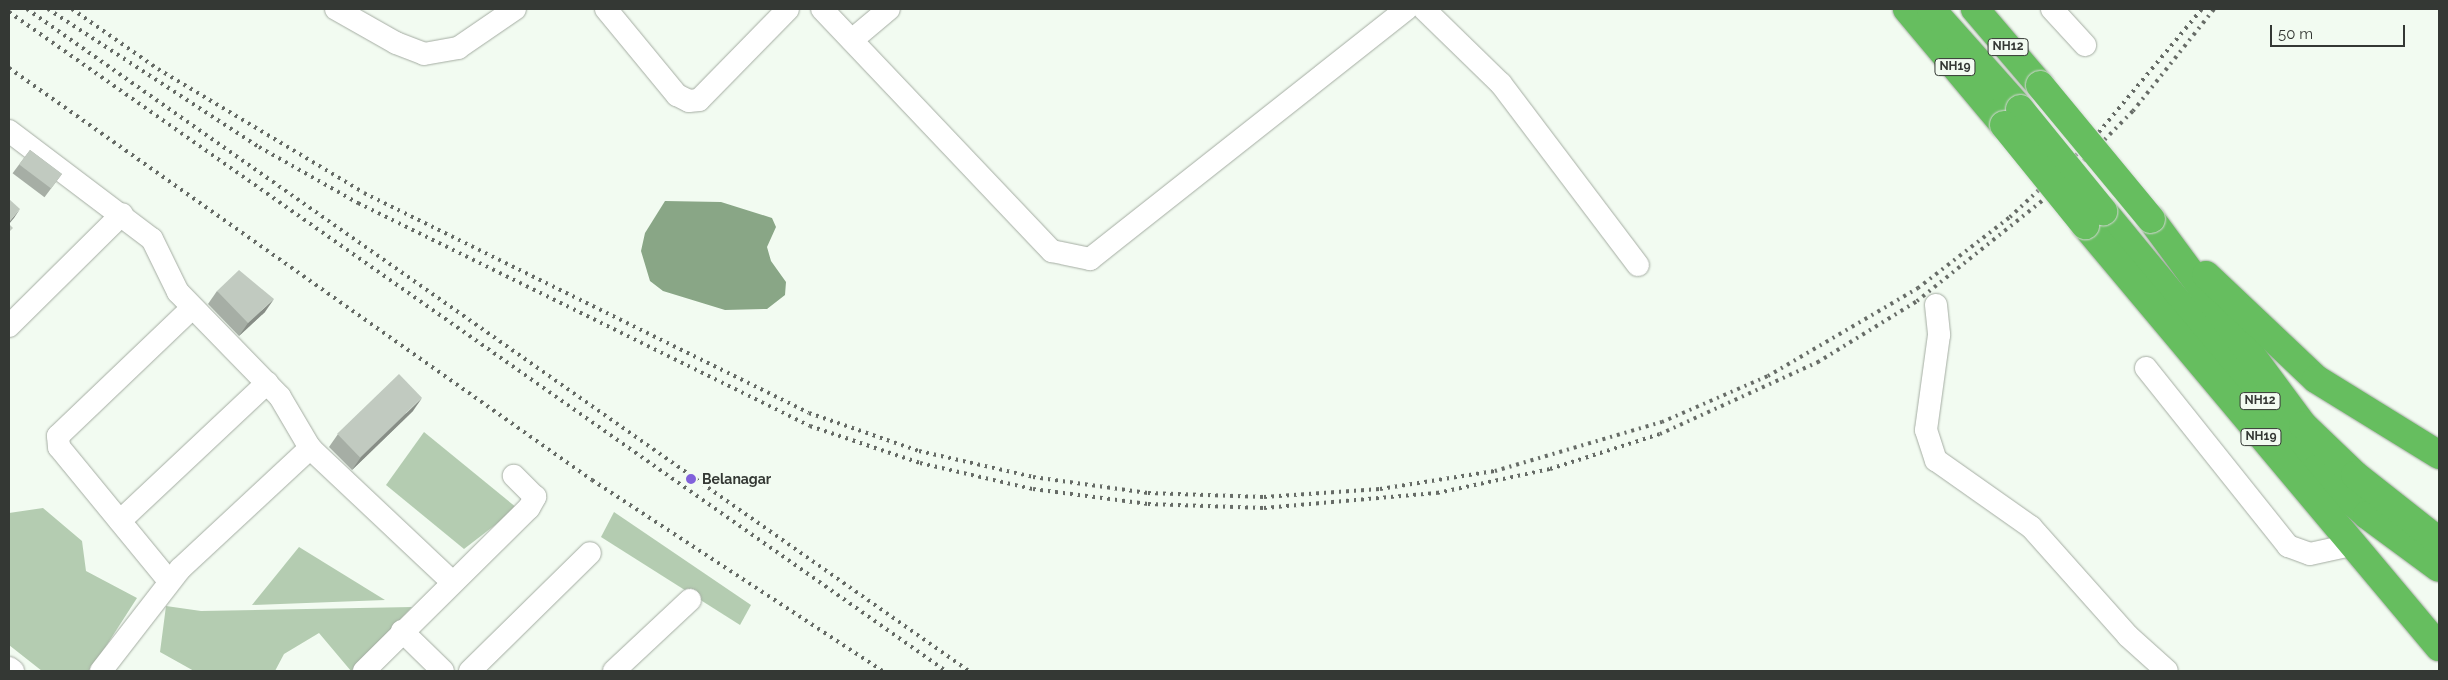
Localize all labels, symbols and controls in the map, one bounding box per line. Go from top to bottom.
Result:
scale bar [2273,15,2408,47]
text: 50 m [2278,25,2313,43]
road number: NH12 [1987,38,2029,56]
road number: NH19 [1934,58,1976,76]
road number: NH12 [2239,392,2281,411]
road number: NH19 [2240,428,2282,447]
place label: Belanagar [702,471,771,487]
marker: Belanagar [684,472,698,486]

